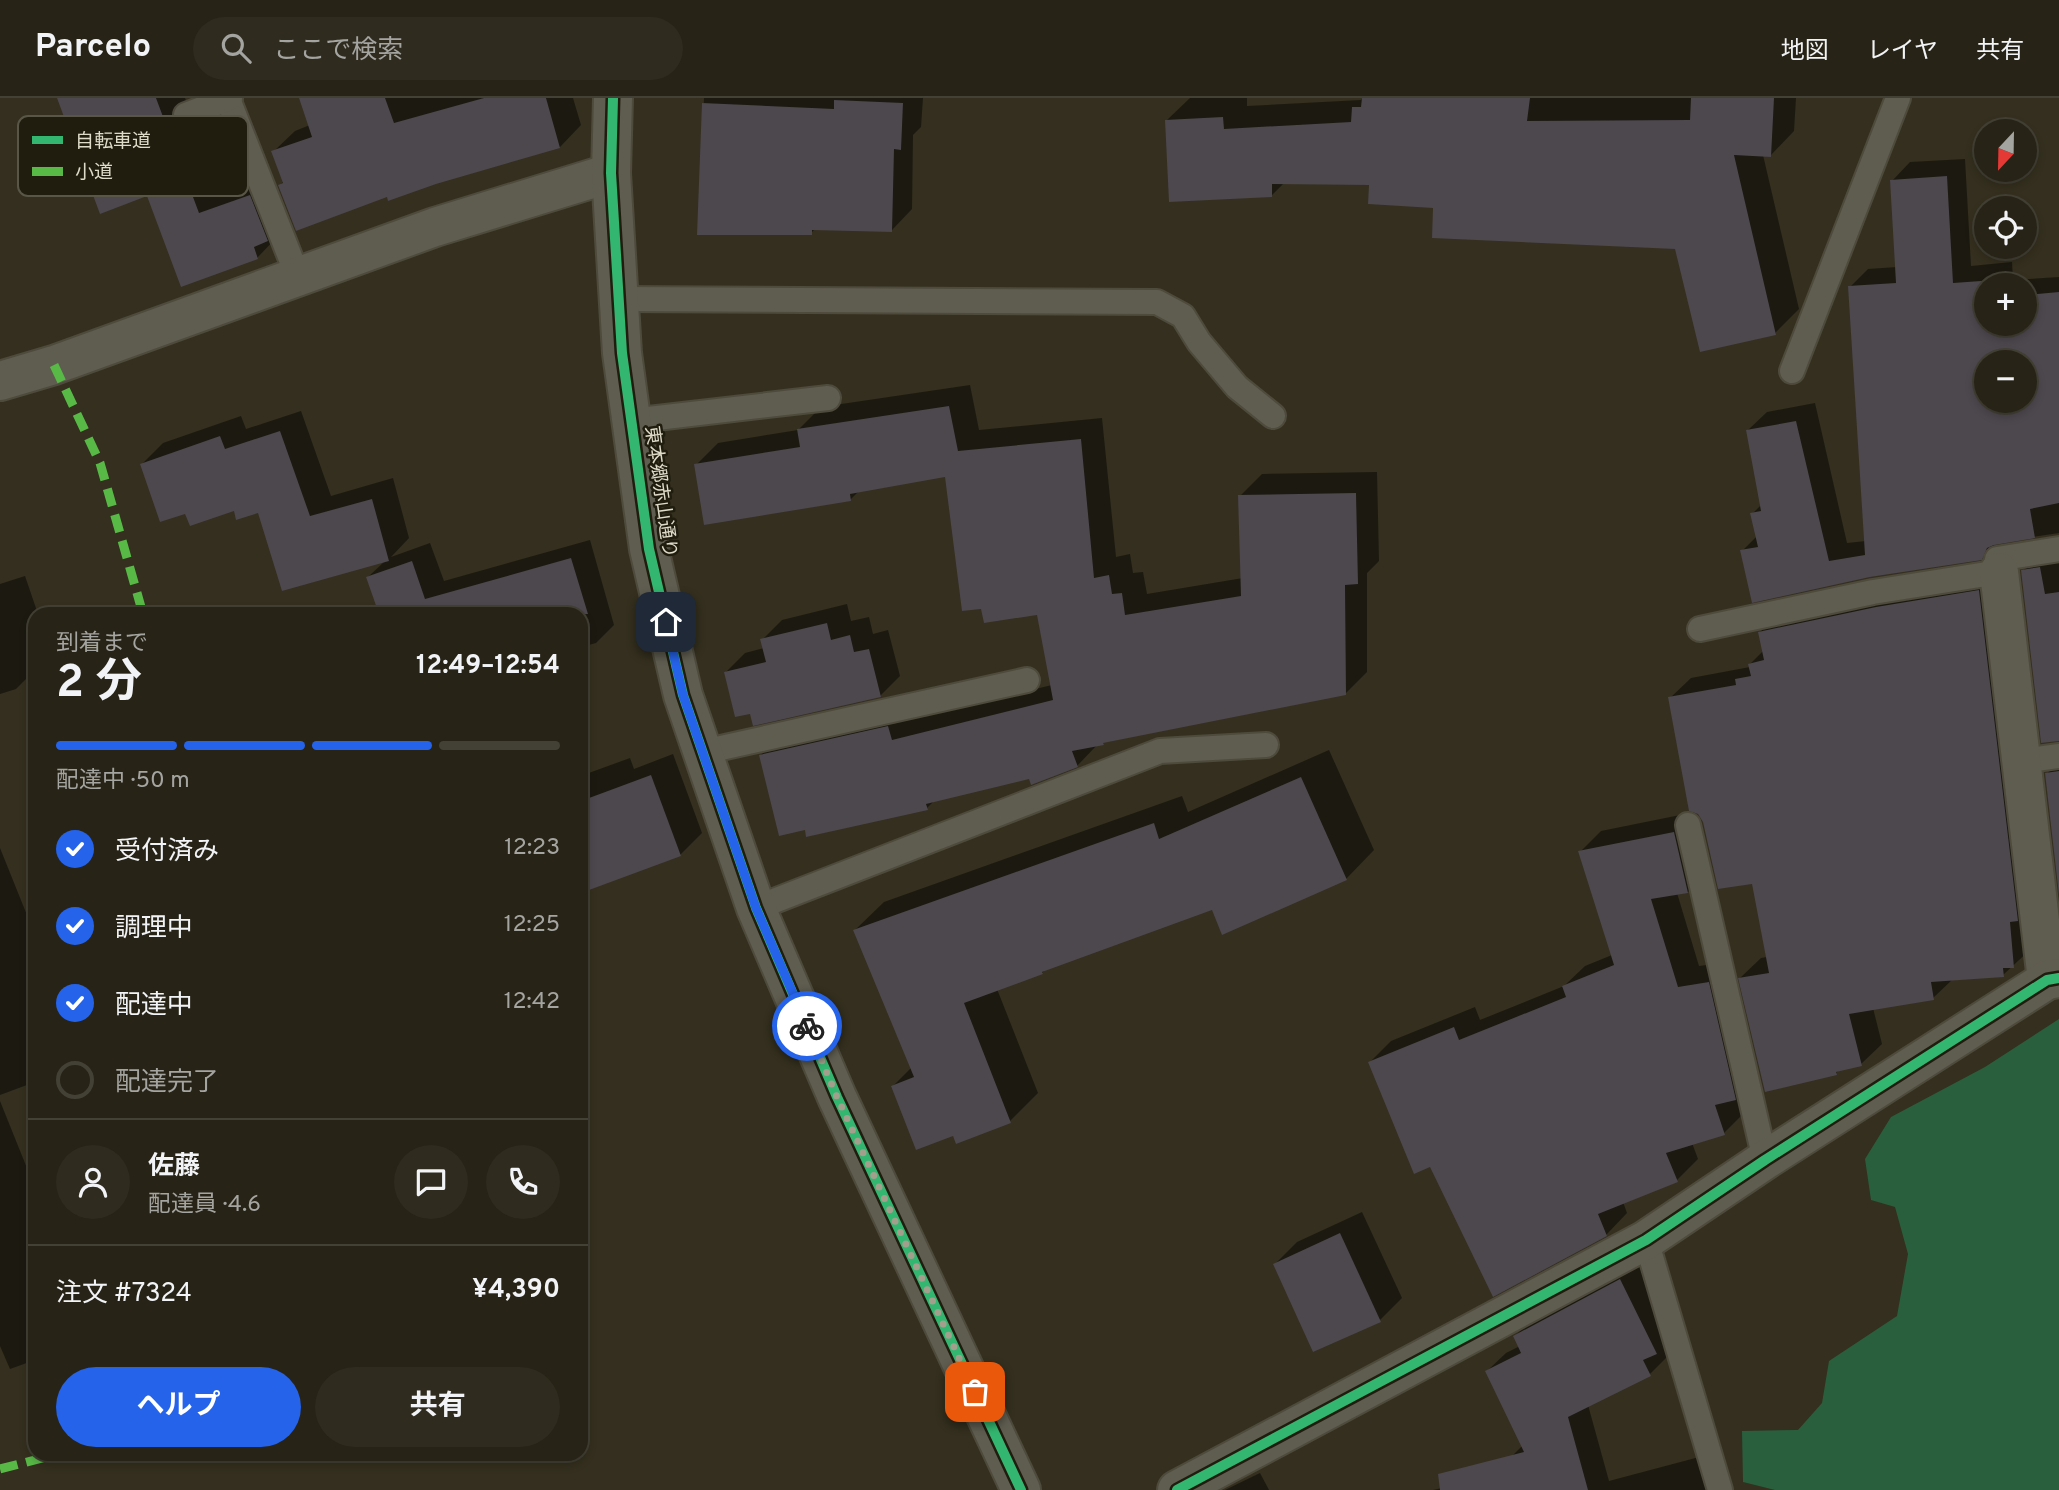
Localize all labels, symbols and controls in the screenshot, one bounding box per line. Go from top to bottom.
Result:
search box [193,17,683,80]
text: Parcelo [35,27,151,69]
icon: search [217,29,255,67]
text: ここで検索 [273,35,403,68]
text: 地図 [1781,37,1829,67]
text: レイヤ [1867,37,1938,67]
text: 共有 [1976,37,2024,67]
legend [18,116,248,196]
north arrow [1974,119,2037,182]
map controls [1974,119,2037,413]
text: 自転車道 [75,130,151,154]
text: 小道 [75,161,113,185]
button: locate [1974,196,2037,259]
button: + [1974,273,2037,336]
button: − [1974,350,2037,413]
street label: 東本郷赤山通り [639,424,681,560]
pin [636,592,696,652]
icon: home [647,603,685,641]
text: 到着まで [56,630,148,659]
text: 12:49–12:54 [416,650,560,683]
text: 2 分 [56,655,142,714]
text: 配達中 · 50 m [56,767,190,796]
icon: check [56,830,94,868]
text: 12:23 [504,834,560,863]
text: 受付済み [115,836,219,869]
icon: check [56,907,94,945]
text: 12:25 [504,911,560,940]
text: 調理中 [115,913,193,946]
icon: check [56,984,94,1022]
text: 12:42 [504,988,560,1017]
text: 配達中 [115,990,193,1023]
courier [772,991,842,1061]
icon: bike [788,1007,826,1045]
text: 配達完了 [115,1067,219,1100]
button: person [56,1145,130,1219]
button: chat [394,1145,468,1219]
button: phone [486,1145,560,1219]
text: 佐藤 [148,1151,200,1184]
text: 配達員 · 4.6 [148,1191,261,1220]
text: ¥4,390 [472,1274,560,1307]
text: 注文 #7324 [56,1278,192,1311]
pin [945,1362,1005,1422]
button: ヘルプ [56,1367,301,1447]
button: 共有 [315,1367,560,1447]
icon: bag [956,1373,994,1411]

